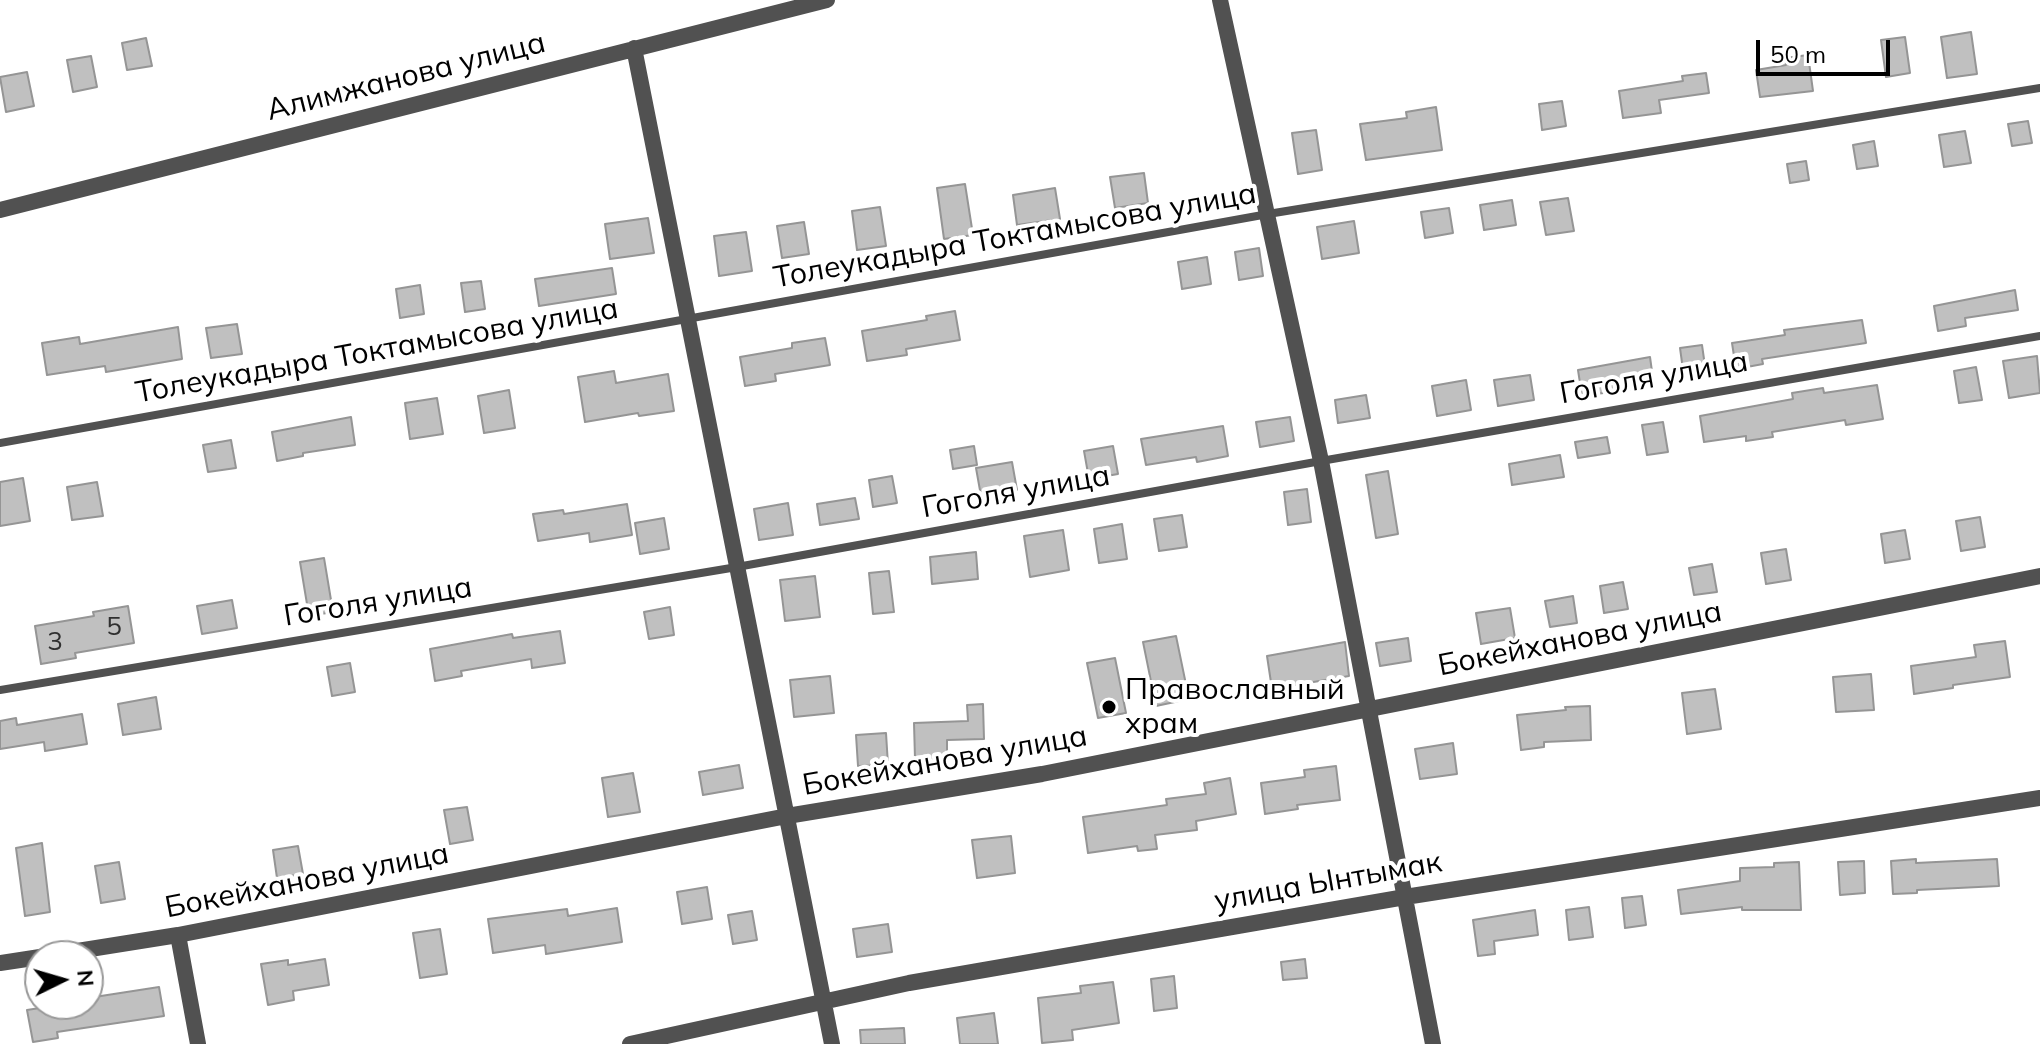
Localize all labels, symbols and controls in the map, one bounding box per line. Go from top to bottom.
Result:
scale bar [1760,24,1894,74]
street label: Алимжанова улица [263,25,549,129]
text: 50 m [1770,39,1826,69]
street label: Толеукадыра Токтамысова улица [771,176,1259,296]
street label: Толеукадыра Токтамысова улица [133,291,621,411]
street label: Гоголя улица [1557,344,1751,412]
street label: Гоголя улица [919,458,1113,526]
street label: Гоголя улица [281,569,475,635]
street label: Бокейханова улица [1435,594,1725,684]
house number: 5 [106,611,122,643]
house number: 3 [47,626,63,658]
place label: Православный храм [1125,672,1345,742]
marker: Православный храм [1100,698,1118,716]
street label: Бокейханова улица [800,718,1090,804]
street label: Бокейханова улица [162,836,452,926]
street label: улица Ынтымак [1212,844,1444,920]
north arrow [24,940,104,1020]
text: N [71,969,101,988]

